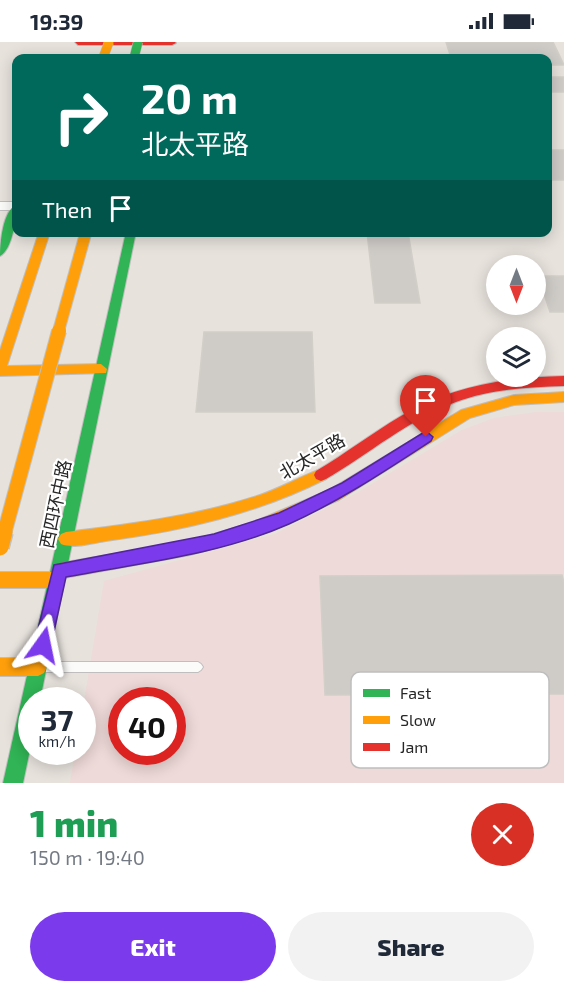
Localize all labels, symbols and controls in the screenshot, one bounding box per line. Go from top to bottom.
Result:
text: 19:39 [30,8,84,34]
text: 20 m [141,72,238,122]
icon: right [42,78,120,156]
text: 北太平路 [141,127,249,159]
icon: arrive [104,192,137,225]
text: Then [42,196,92,222]
north arrow [486,255,546,315]
map controls [486,255,546,387]
button: layers [486,327,546,387]
pin [400,375,451,437]
icon: arrive [409,384,442,417]
street label: 北太平路 [275,428,349,484]
street label: 西四环中路 [35,458,75,550]
position arrow [11,613,75,677]
legend [351,672,549,768]
text: Fast [400,683,431,702]
speed limit sign: 40 [108,687,186,765]
text: 37 [41,701,73,737]
text: Slow [400,710,436,729]
text: km/h [38,732,76,750]
text: Jam [400,737,428,756]
text: 1 min [30,801,118,844]
button: close [471,803,534,866]
text: 150 m · 19:40 [30,845,145,869]
button: Exit [30,912,276,981]
button: Share [288,912,534,981]

